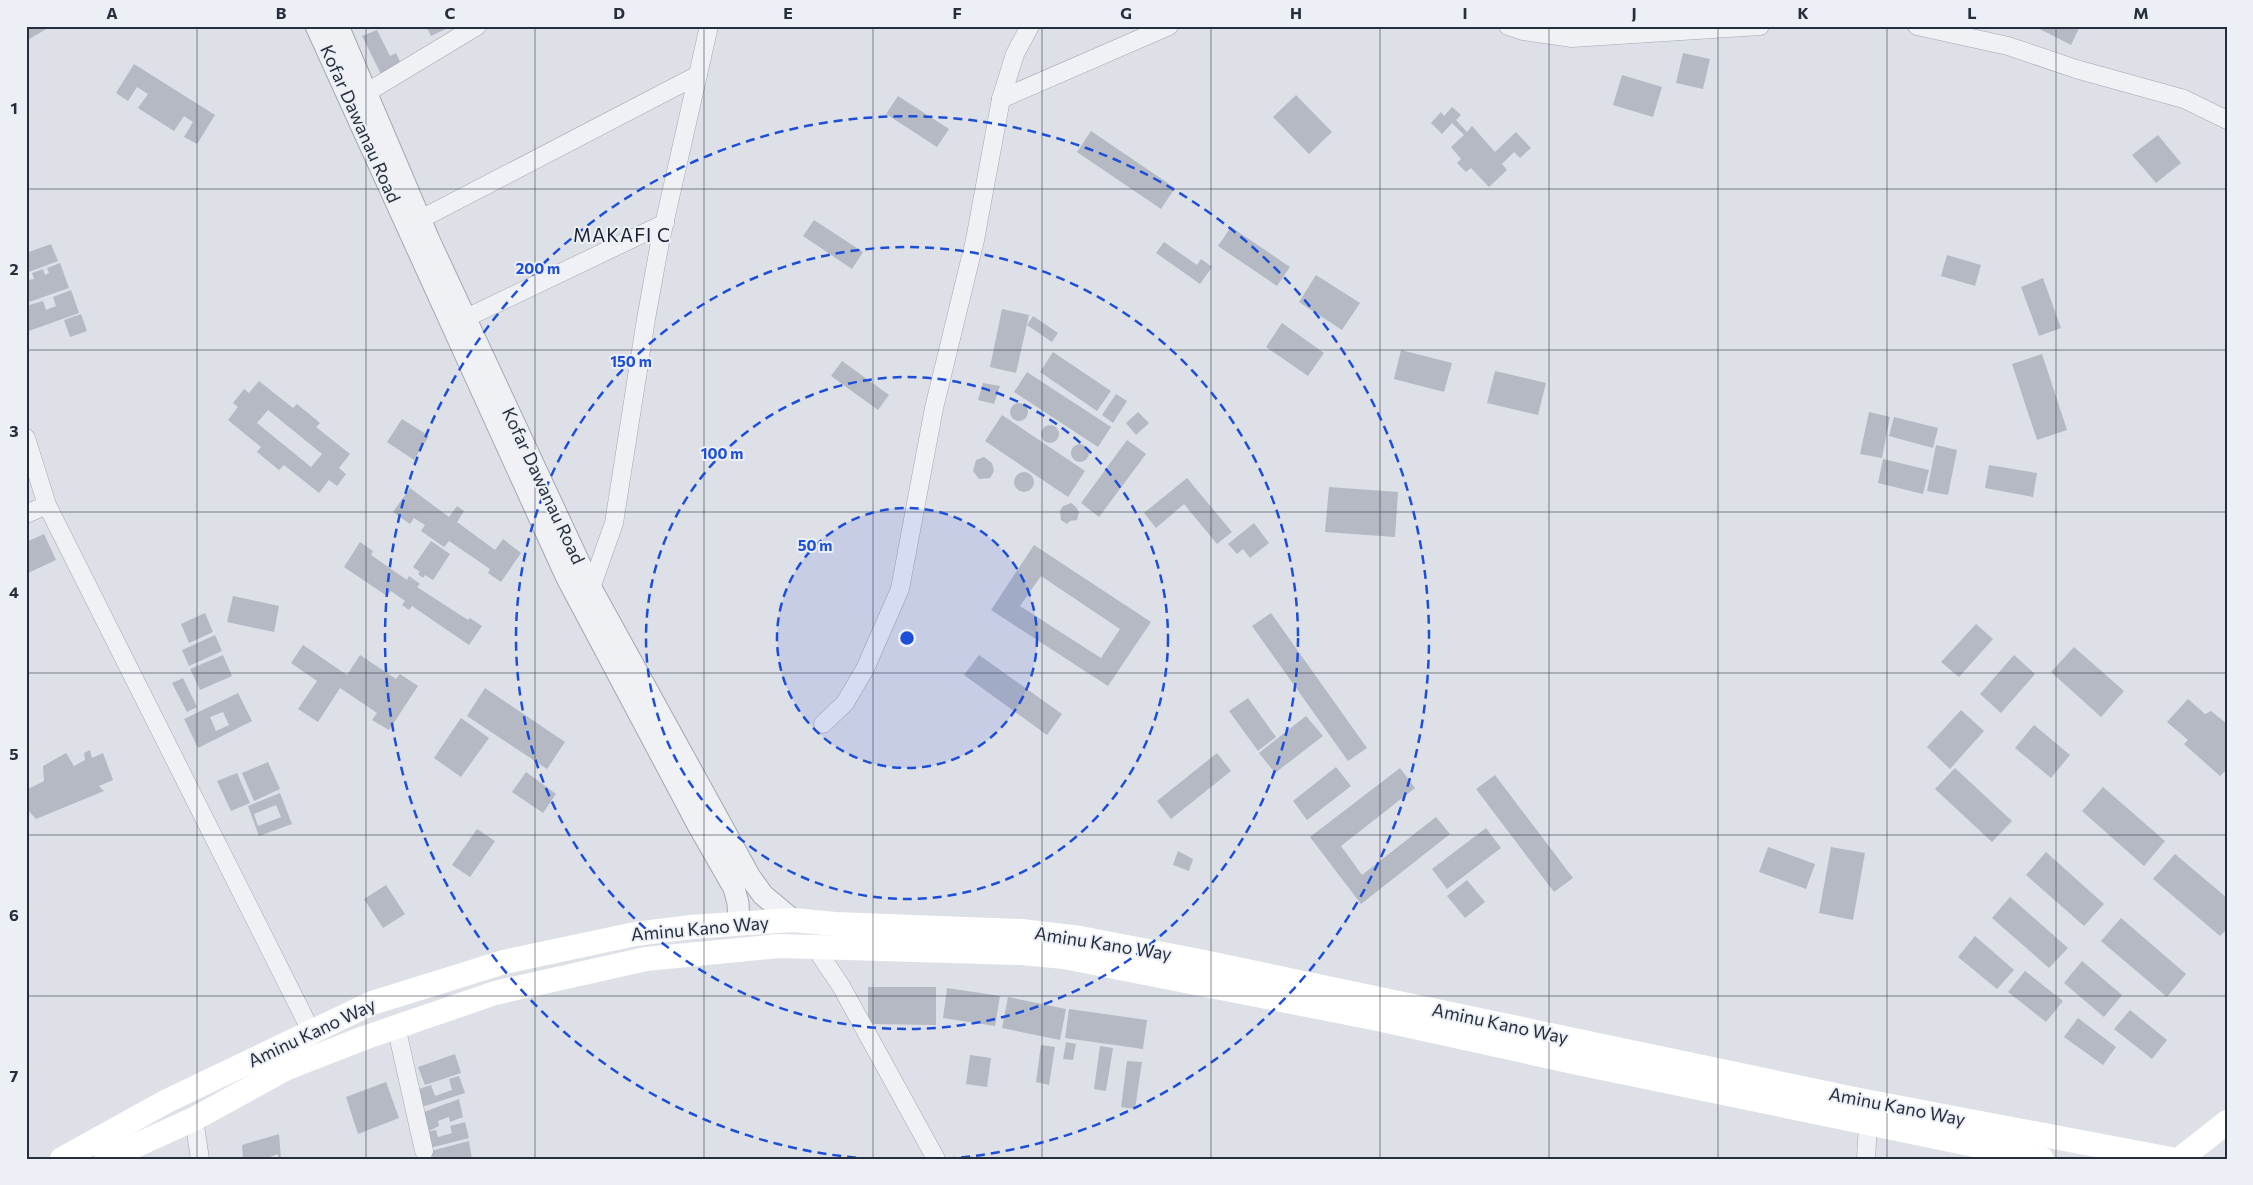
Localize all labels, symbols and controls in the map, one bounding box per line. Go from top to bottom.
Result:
text: A [106,3,118,22]
text: B [276,3,287,22]
text: C [445,3,456,22]
text: D [613,3,625,22]
text: E [783,3,793,22]
text: F [952,3,962,22]
text: G [1120,3,1132,22]
text: H [1290,3,1302,22]
text: I [1462,3,1468,22]
text: J [1631,3,1637,22]
text: K [1797,3,1809,22]
text: L [1967,3,1977,22]
text: M [2133,3,2149,22]
street label: Kofar Dawanau Road [316,41,406,206]
text: 1 [10,98,18,117]
district label: MAKAFI C [573,223,671,246]
text: 2 [9,259,19,278]
text: 200 m [516,259,560,277]
text: 150 m [610,352,652,370]
street label: Kofar Dawanau Road [498,404,590,567]
text: 3 [9,421,19,440]
text: 100 m [701,444,743,462]
text: 50 m [798,536,832,554]
text: 4 [9,582,19,601]
centre of rings [898,629,916,647]
text: 5 [9,744,19,763]
text: 6 [9,905,19,924]
street label: Aminu Kano Way [630,911,770,945]
street label: Aminu Kano Way [1033,921,1173,965]
street label: Aminu Kano Way [244,993,379,1071]
street label: Aminu Kano Way [1430,998,1570,1048]
text: 7 [10,1066,19,1085]
street label: Aminu Kano Way [1827,1082,1967,1130]

